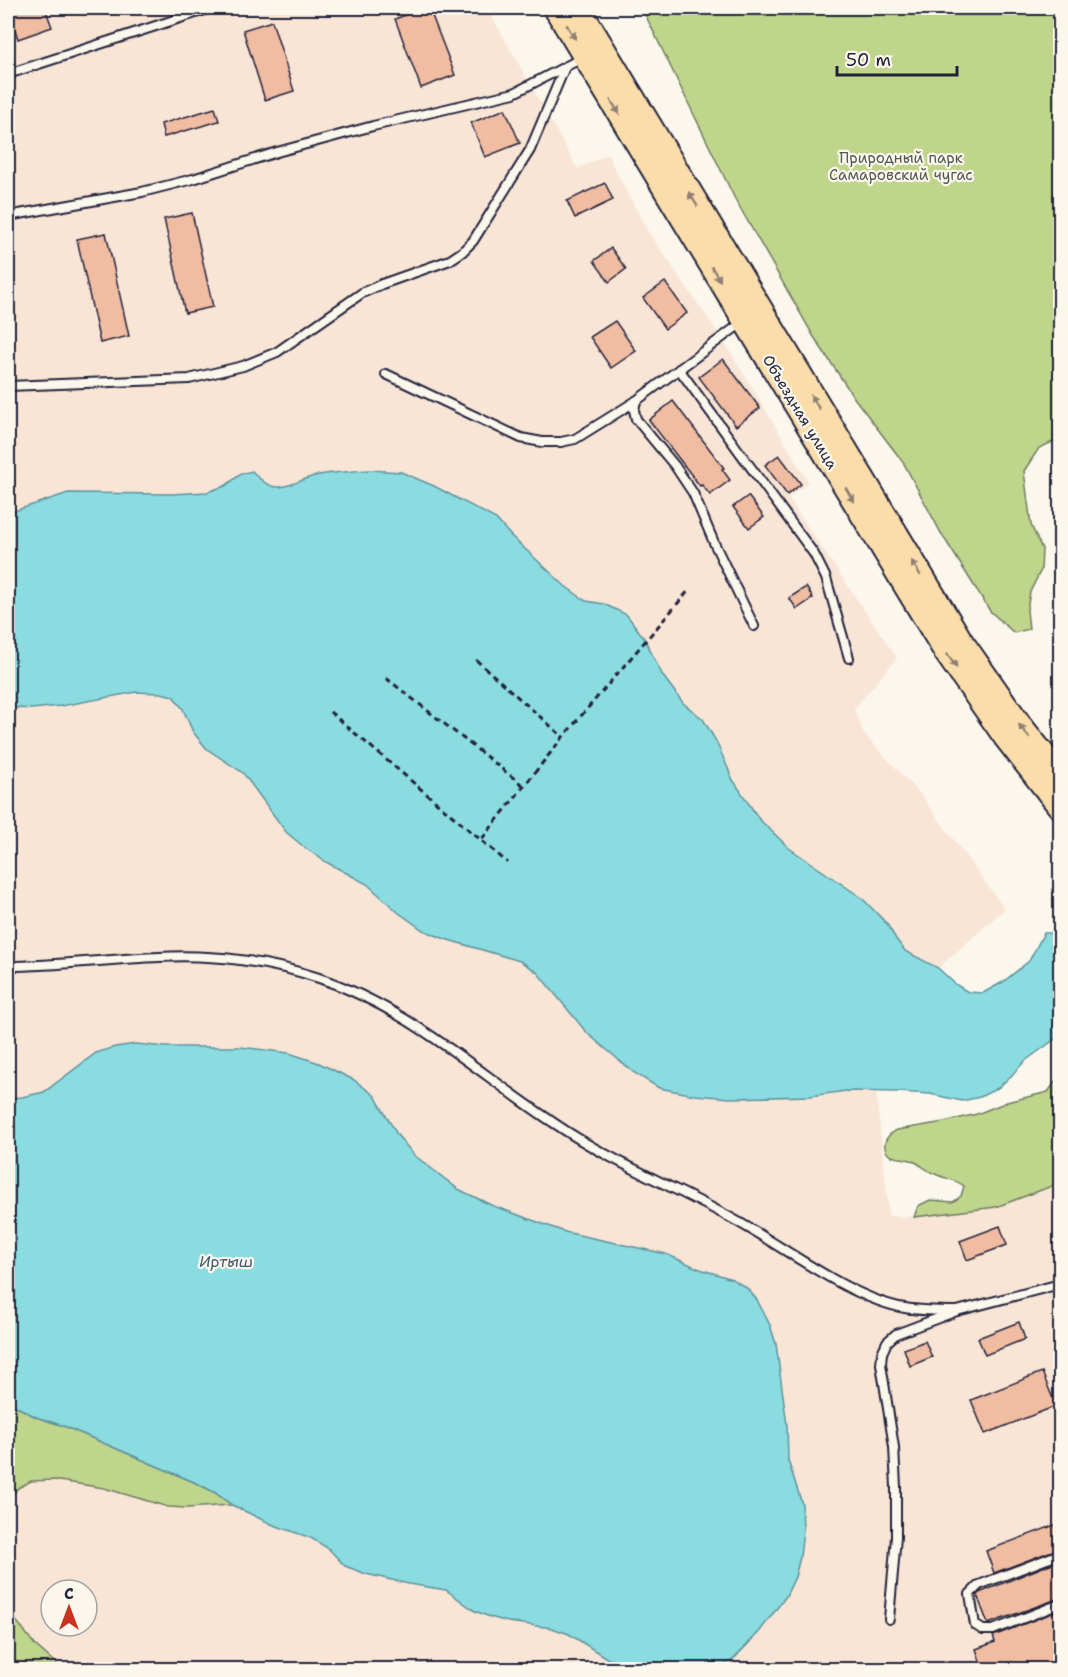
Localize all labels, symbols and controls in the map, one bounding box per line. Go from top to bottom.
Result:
one-way arrow [565,24,576,40]
scale bar [837,39,957,77]
text: 50 m [846,48,891,72]
one-way arrow [610,99,621,115]
park label: Природный парк Самаровский чугас [829,148,973,185]
one-way arrow [688,190,698,207]
one-way arrow [711,266,722,282]
street label: Объездная улица [758,351,842,474]
one-way arrow [810,394,821,410]
one-way arrow [845,487,855,504]
one-way arrow [911,560,922,577]
one-way arrow [946,652,958,668]
one-way arrow [1019,723,1031,738]
water label: Иртыш [199,1251,253,1272]
north arrow [39,1578,99,1638]
text: С [64,1583,74,1604]

